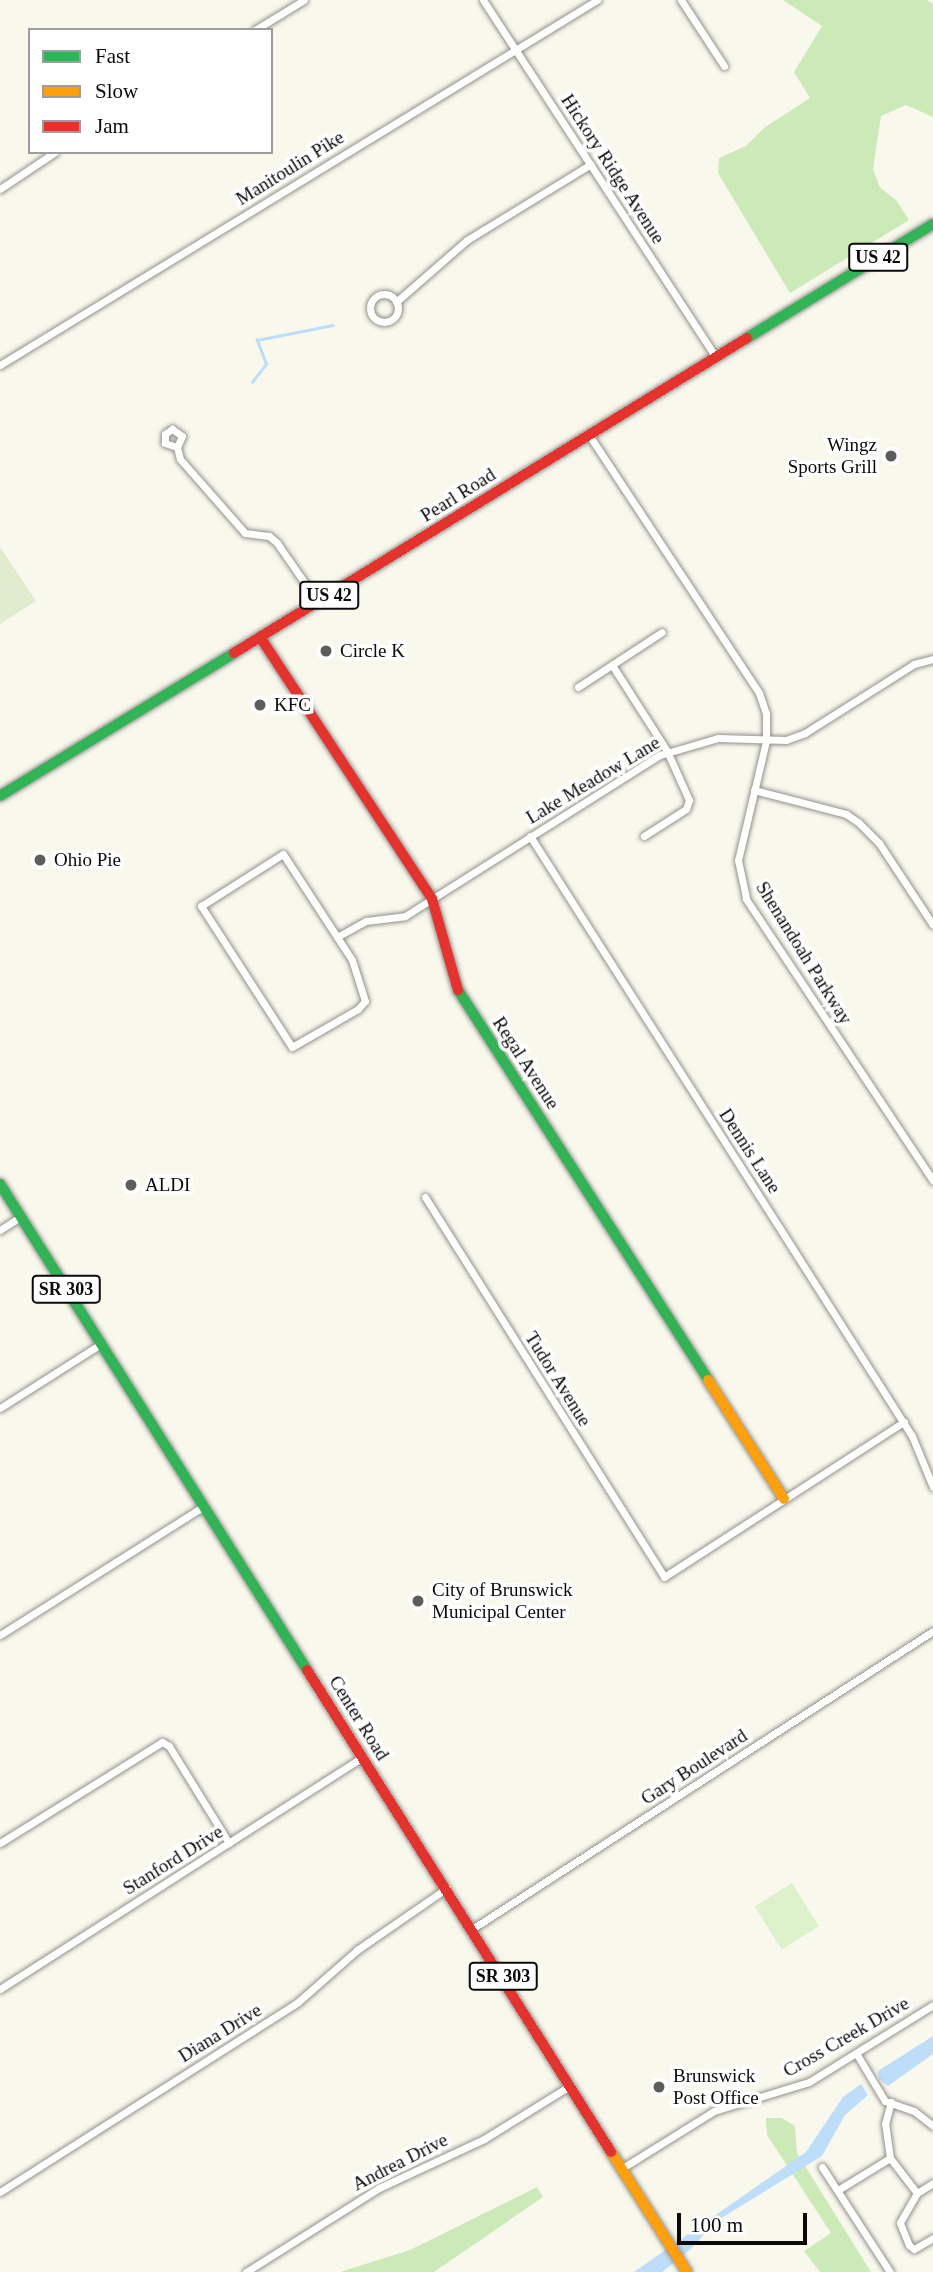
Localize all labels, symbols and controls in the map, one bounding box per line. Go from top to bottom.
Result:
legend [28,28,273,154]
text: Fast [95,44,130,68]
text: Slow [95,79,138,103]
street label: Hickory Ridge Avenue [556,89,670,249]
text: Jam [95,114,129,138]
street label: Manitoulin Pike [232,126,348,210]
road number: US 42 [846,243,910,272]
place label: Wingz Sports Grill [788,434,877,478]
marker: Wingz Sports Grill [883,448,899,464]
street label: Pearl Road [416,463,500,527]
road number: US 42 [298,580,360,610]
place label: Circle K [340,640,405,662]
marker: Circle K [318,643,334,659]
place label: KFC [274,694,311,716]
marker: KFC [252,697,268,713]
street label: Lake Meadow Lane [522,731,664,829]
place label: Ohio Pie [54,849,121,871]
marker: Ohio Pie [32,852,48,868]
street label: Shenandoah Parkway [751,877,857,1029]
street label: Regal Avenue [487,1012,565,1114]
street label: Dennis Lane [714,1104,786,1198]
place label: ALDI [145,1174,190,1196]
marker: ALDI [123,1177,139,1193]
road number: SR 303 [31,1274,101,1304]
street label: Tudor Avenue [520,1327,596,1431]
place label: City of Brunswick Municipal Center [432,1579,572,1623]
marker: City of Brunswick Municipal Center [410,1593,426,1609]
street label: Center Road [324,1671,394,1765]
street label: Gary Boulevard [637,1724,751,1810]
street label: Stanford Drive [119,1820,227,1900]
road number: SR 303 [468,1962,538,1990]
street label: Cross Creek Drive [779,1992,913,2082]
street label: Diana Drive [174,1999,266,2067]
place label: Brunswick Post Office [673,2065,759,2109]
marker: Brunswick Post Office [651,2079,667,2095]
street label: Andrea Drive [349,2128,451,2196]
scale bar [681,2198,810,2242]
text: 100 m [690,2213,743,2237]

